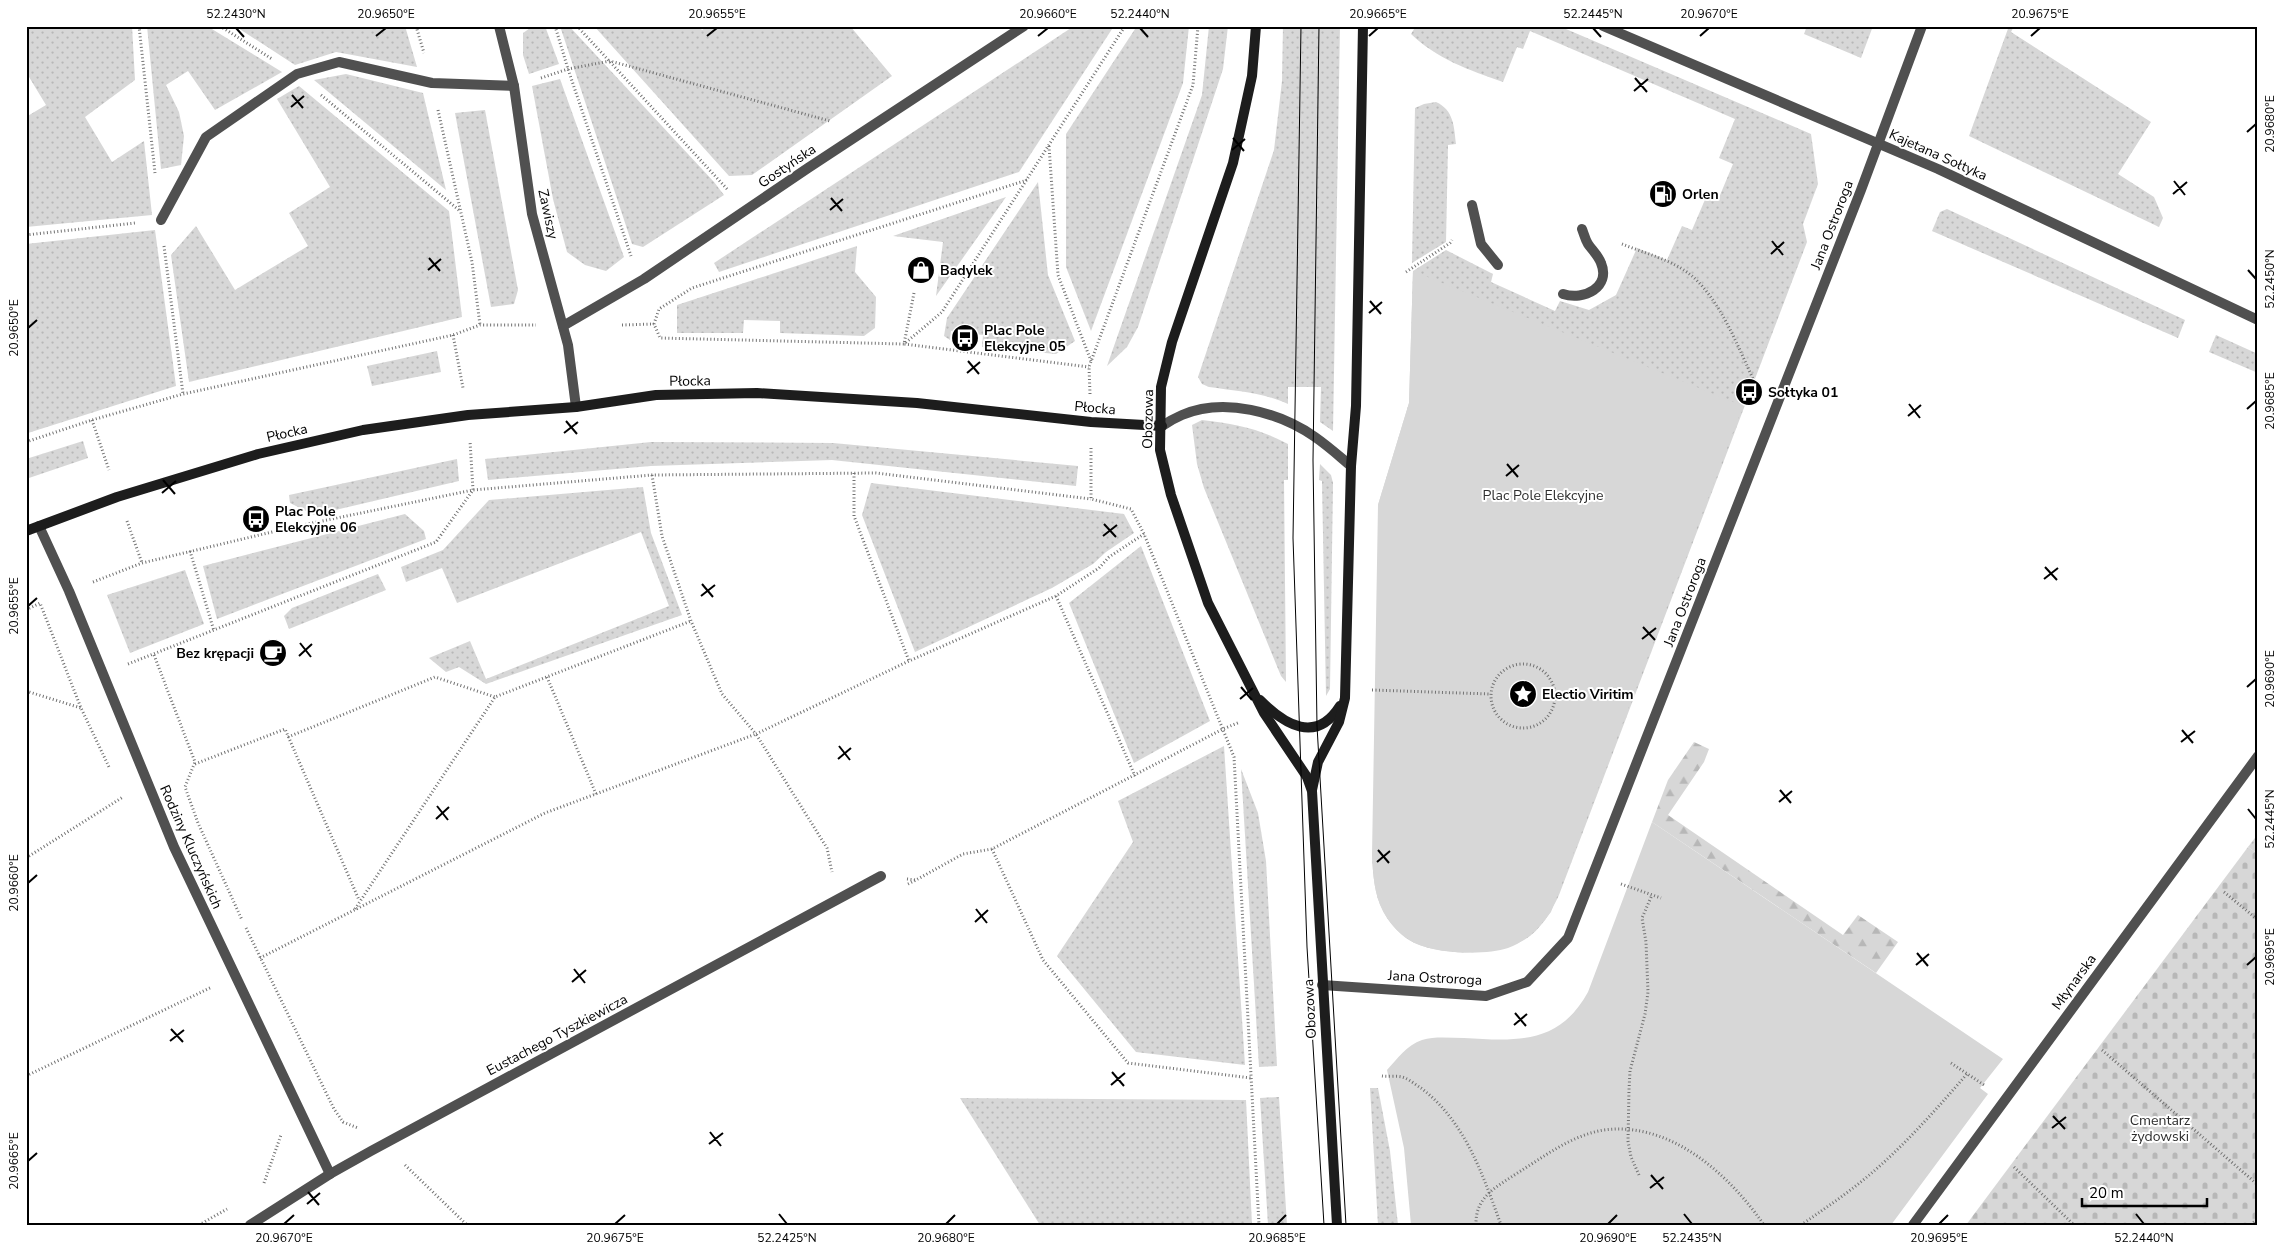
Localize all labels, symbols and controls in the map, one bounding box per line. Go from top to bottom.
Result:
text: 52.2430°N [206,6,266,22]
text: 20.9650°E [357,6,415,22]
text: 20.9655°E [688,6,746,22]
text: 20.9660°E [1019,6,1077,22]
text: 52.2440°N [1110,6,1170,22]
text: 20.9665°E [1349,6,1407,22]
text: 52.2445°N [1563,6,1623,22]
text: 20.9670°E [1680,6,1738,22]
text: 20.9675°E [2011,6,2069,22]
text: 20.9680°E [2262,95,2278,153]
street label: Kajetana Sołtyka [1886,125,1990,185]
street label: Gostyńska [754,140,820,192]
street label: Jana Ostroroga [1806,178,1858,273]
fuel station icon: Orlen [1648,179,1678,209]
place label: Orlen [1682,185,1719,204]
street label: Zawiszy [533,187,563,242]
text: 52.2450°N [2262,249,2278,309]
shop icon: Badylek [906,255,936,285]
place label: Badylek [940,261,993,280]
text: 20.9650°E [6,299,22,357]
place label: Plac Pole Elekcyjne 05 [984,321,1066,356]
bus stop icon: Plac Pole Elekcyjne 05 [950,323,980,353]
street label: Płocka [669,371,711,391]
text: 20.9685°E [2262,372,2278,430]
bus stop icon: Sołtyka 01 [1734,377,1764,407]
place label: Sołtyka 01 [1768,383,1838,402]
street label: Obozowa [1138,389,1158,449]
street label: Płocka [1073,397,1117,419]
street label: Płocka [265,419,309,447]
park label: Plac Pole Elekcyjne [1483,486,1603,505]
place label: Plac Pole Elekcyjne 06 [275,502,357,537]
bus stop icon: Plac Pole Elekcyjne 06 [241,504,271,534]
street label: Jana Ostroroga [1659,555,1711,650]
text: 20.9655°E [6,577,22,635]
cafe icon: Bez krępacji [258,638,288,668]
place label: Bez krępacji [176,644,254,663]
text: 20.9690°E [2262,650,2278,708]
place icon: Electio Viritim [1508,679,1538,709]
place label: Electio Viritim [1542,685,1634,704]
street label: Rodziny Kluczyńskich [155,782,227,912]
text: 52.2445°N [2262,789,2278,849]
text: 20.9660°E [6,854,22,912]
text: 20.9695°E [2262,928,2278,986]
street label: Młynarska [2047,950,2101,1014]
street label: Jana Ostroroga [1386,966,1483,990]
street label: Obozowa [1299,979,1321,1039]
street label: Eustachego Tyszkiewicza [483,990,631,1080]
park label: Cmentarz żydowski [2130,1111,2191,1146]
text: 20.9665°E [6,1132,22,1190]
scale bar [2082,1176,2206,1208]
text: 20 m [2089,1183,2124,1203]
text: 20.9670°E [255,1230,313,1246]
text: 20.9675°E [586,1230,644,1246]
text: 52.2425°N [757,1230,817,1246]
text: 20.9680°E [917,1230,975,1246]
text: 20.9685°E [1248,1230,1306,1246]
text: 20.9690°E [1579,1230,1637,1246]
text: 52.2435°N [1662,1230,1722,1246]
text: 20.9695°E [1910,1230,1968,1246]
text: 52.2440°N [2114,1230,2174,1246]

